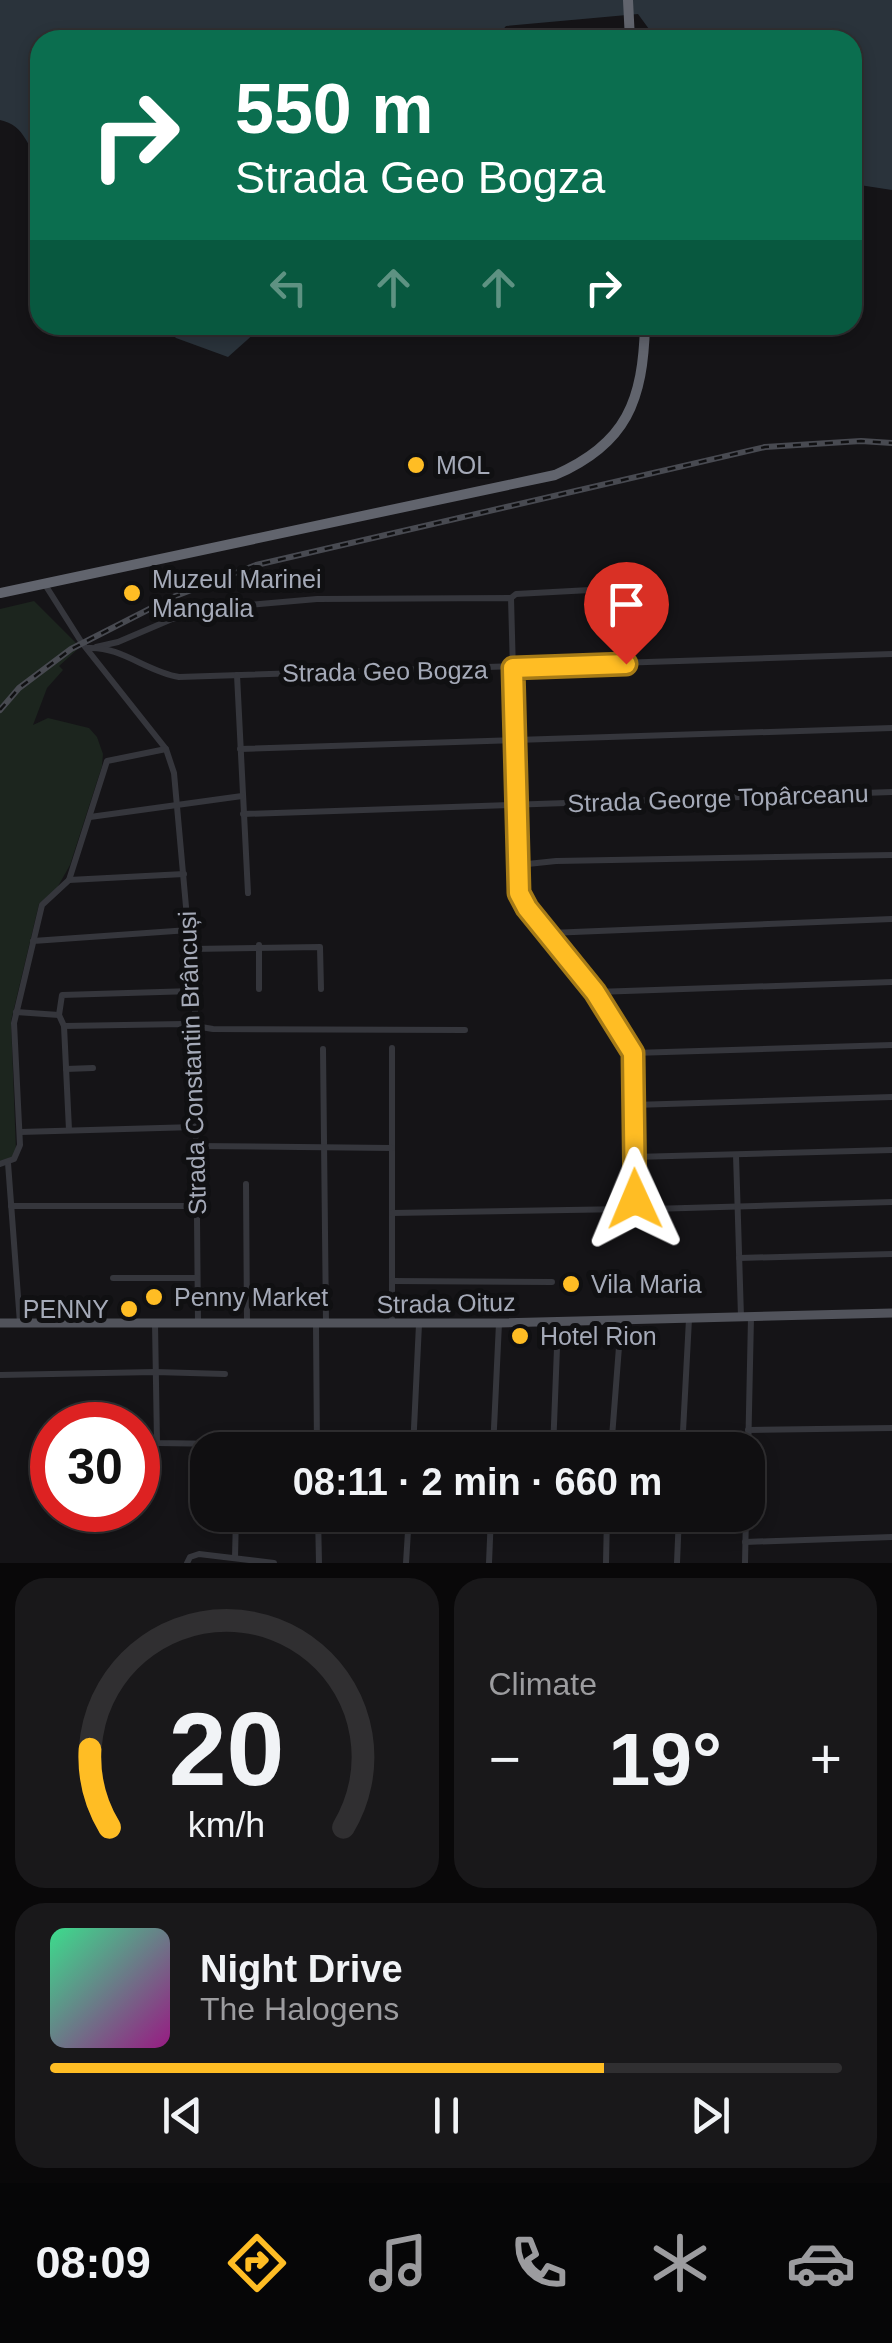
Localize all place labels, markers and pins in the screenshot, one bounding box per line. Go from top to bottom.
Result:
place label: MOL [436,451,490,479]
marker: MOL [405,454,427,476]
pin [584,562,669,665]
place label: Muzeul Marinei Mangalia [152,565,322,622]
marker: Muzeul Marinei Mangalia [121,582,143,604]
place label: Vila Maria [591,1270,702,1298]
marker: Vila Maria [560,1273,582,1295]
place label: Penny Market [174,1283,328,1311]
marker: Penny Market [143,1286,165,1308]
place label: PENNY [23,1295,109,1323]
marker: PENNY [118,1298,140,1320]
place label: Hotel Rion [540,1322,657,1350]
marker: Hotel Rion [509,1325,531,1347]

